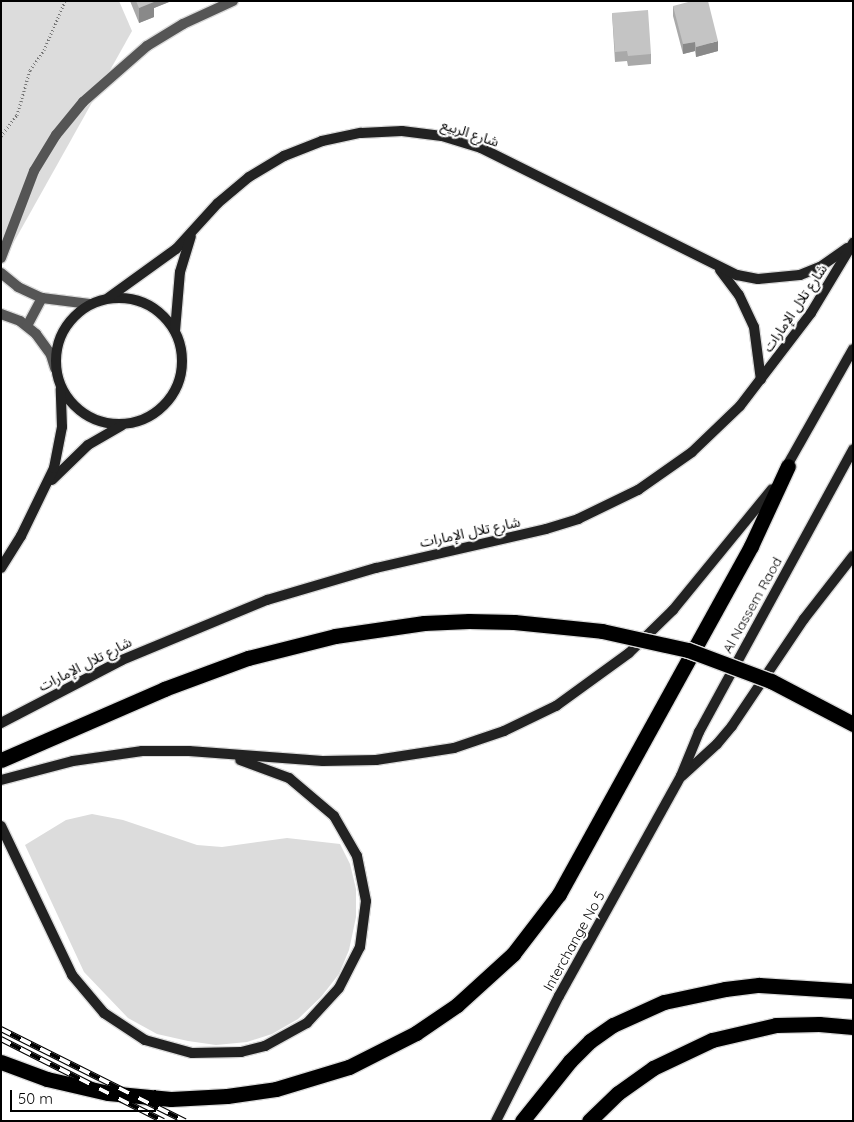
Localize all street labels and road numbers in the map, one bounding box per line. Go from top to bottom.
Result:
street label: شارع الربيع [439,116,501,150]
street label: شارع تلال الإمارات [759,261,831,355]
street label: شارع تلال الإمارات [418,513,522,551]
street label: Al Nassem Raod [719,554,785,656]
street label: شارع تلال الإمارات [36,633,134,695]
street label: Interchange No 5 [540,888,608,994]

